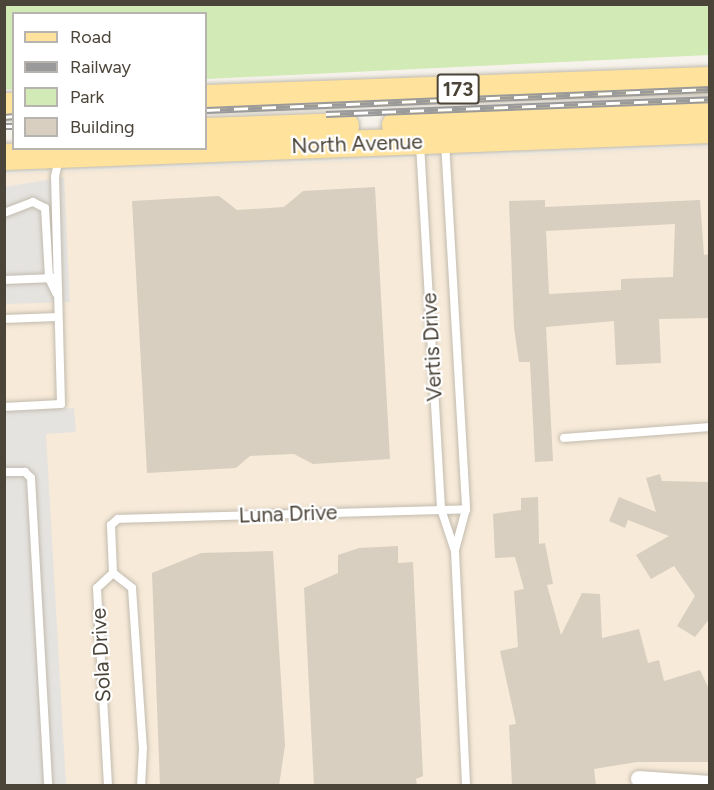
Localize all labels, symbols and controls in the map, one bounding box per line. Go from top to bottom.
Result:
legend [12,12,207,150]
text: Road [70,26,111,48]
text: Railway [70,56,131,78]
road number: 173 [436,72,480,106]
text: Park [70,86,104,108]
text: Building [70,116,135,138]
street label: North Avenue [291,129,423,159]
street label: Vertis Drive [417,292,447,402]
street label: Luna Drive [238,500,338,528]
street label: Sola Drive [86,607,116,703]

